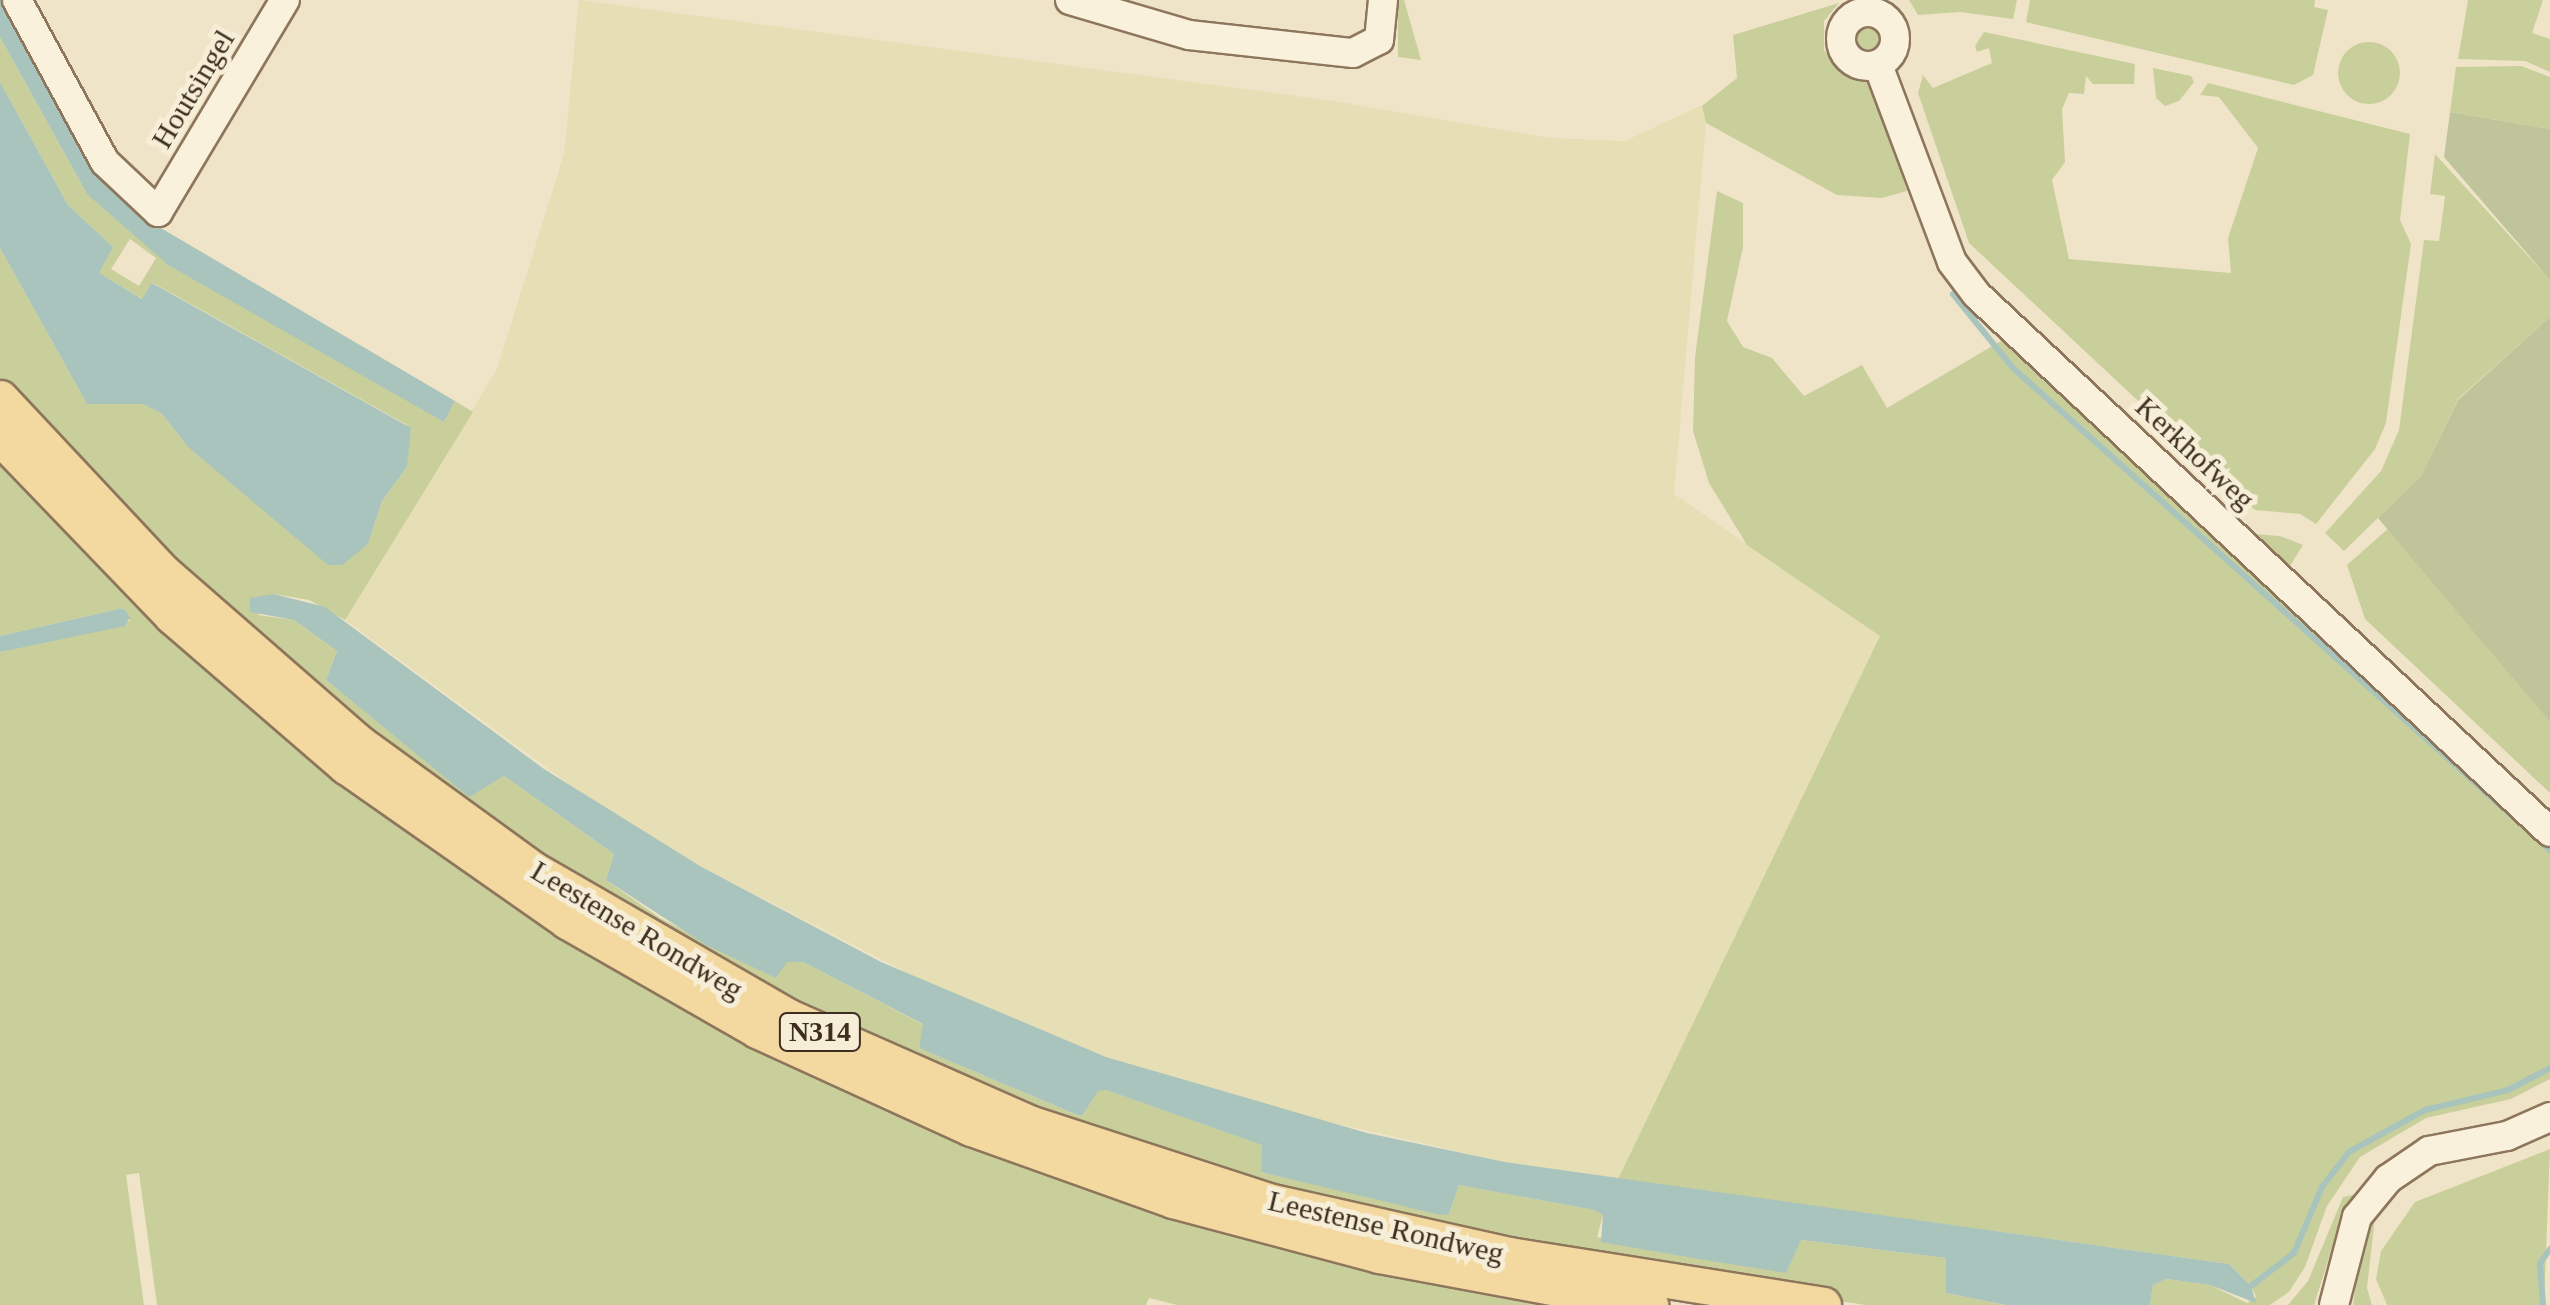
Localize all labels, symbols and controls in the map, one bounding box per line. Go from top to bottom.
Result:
street label: Houtsingel [144,23,242,155]
street label: Kerkhofweg [2128,389,2262,517]
street label: Leestense Rondweg [525,853,749,1007]
road number: N314 [778,1009,862,1055]
street label: Leestense Rondweg [1265,1182,1507,1272]

